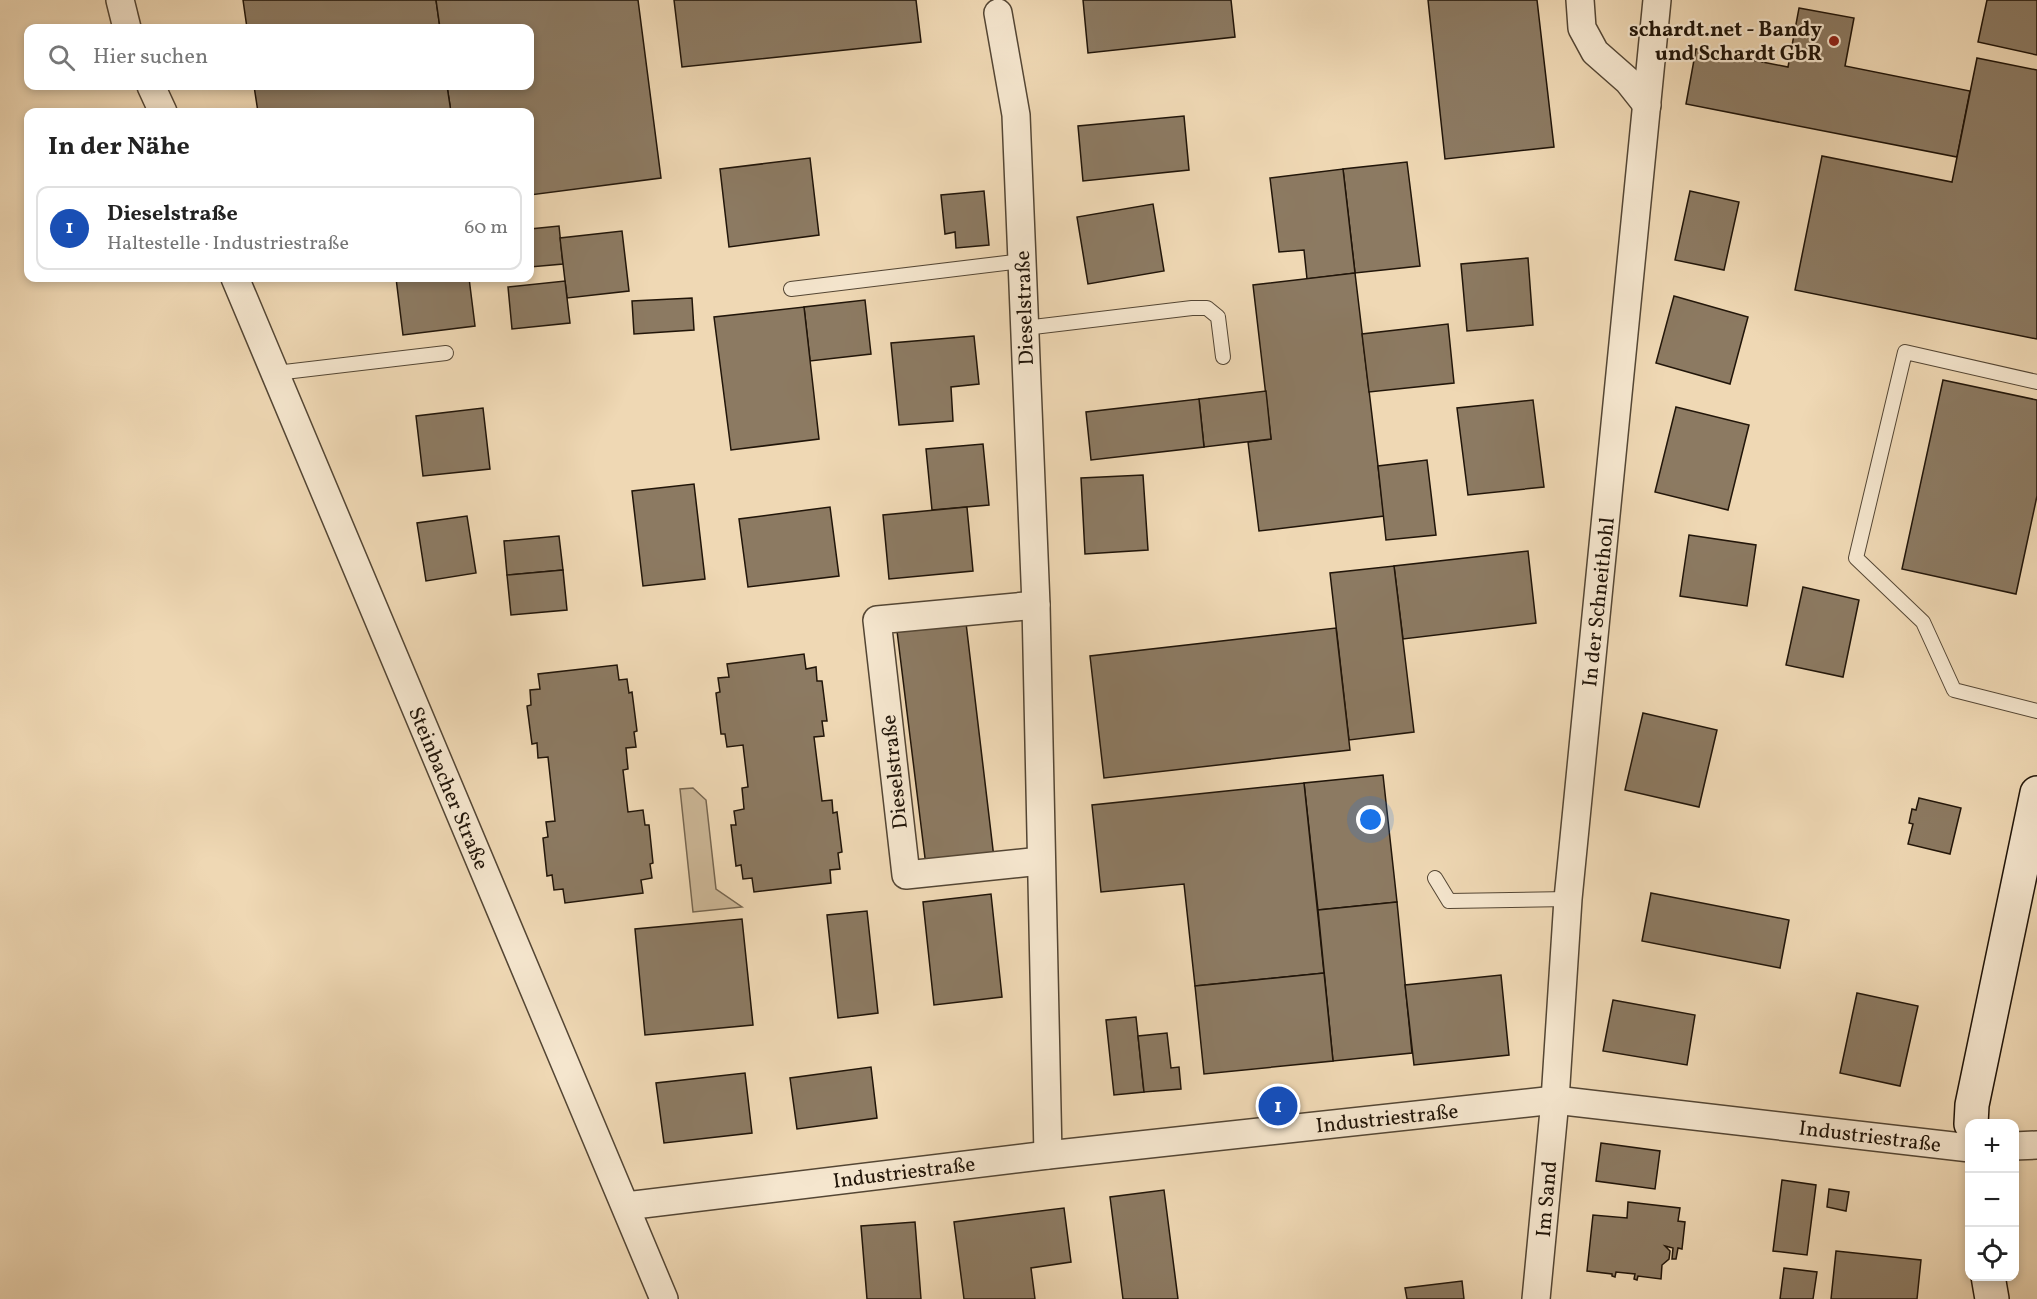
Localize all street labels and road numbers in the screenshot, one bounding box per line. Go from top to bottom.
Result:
street label: Dieselstraße [1009,250,1042,366]
street label: In der Schneithohl [1576,516,1623,688]
street label: Steinbacher Straße [400,703,495,875]
street label: Dieselstraße [875,713,916,831]
street label: Industriestraße [1314,1098,1460,1141]
street label: Industriestraße [1797,1114,1943,1161]
street label: Industriestraße [831,1150,977,1197]
street label: Im Sand [1530,1160,1565,1239]

